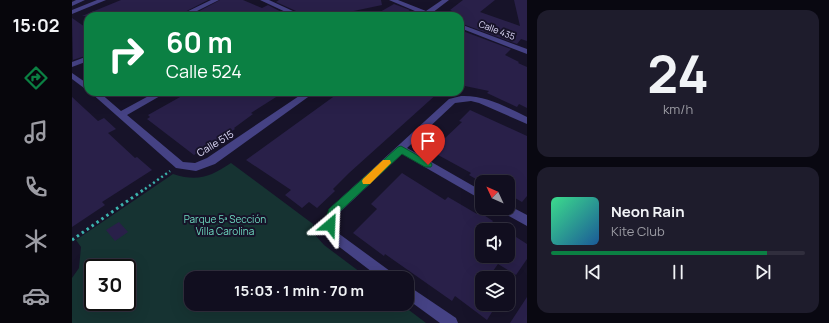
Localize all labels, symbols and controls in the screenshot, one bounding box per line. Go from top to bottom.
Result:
text: 15:02 [12,13,60,37]
street label: Calle 435 [477,17,517,43]
text: 60 m [166,23,233,61]
icon: right [100,28,152,80]
text: 24 [647,38,709,109]
text: Calle 524 [166,59,242,83]
icon: directions [22,64,50,92]
text: km/h [663,100,693,118]
icon: music [22,118,50,146]
pin [411,124,445,165]
street label: Calle 515 [194,126,236,159]
icon: arrive [417,130,439,152]
icon: phone [22,173,50,201]
north arrow [475,175,515,215]
map controls [475,175,515,311]
text: Neon Rain [611,201,685,222]
position arrow [309,204,351,246]
park label: Parque 5ª Sección Villa Carolina [184,212,266,238]
text: Kite Club [611,222,665,240]
button: sound [475,223,515,263]
icon: climate [22,227,50,255]
speed limit sign: 30 [84,259,136,311]
icon: previous [582,261,604,283]
icon: pause [667,261,689,283]
icon: next [752,261,774,283]
button: layers [475,271,515,311]
text: 15:03 · 1 min · 70 m [234,280,364,301]
icon: car [22,282,50,310]

